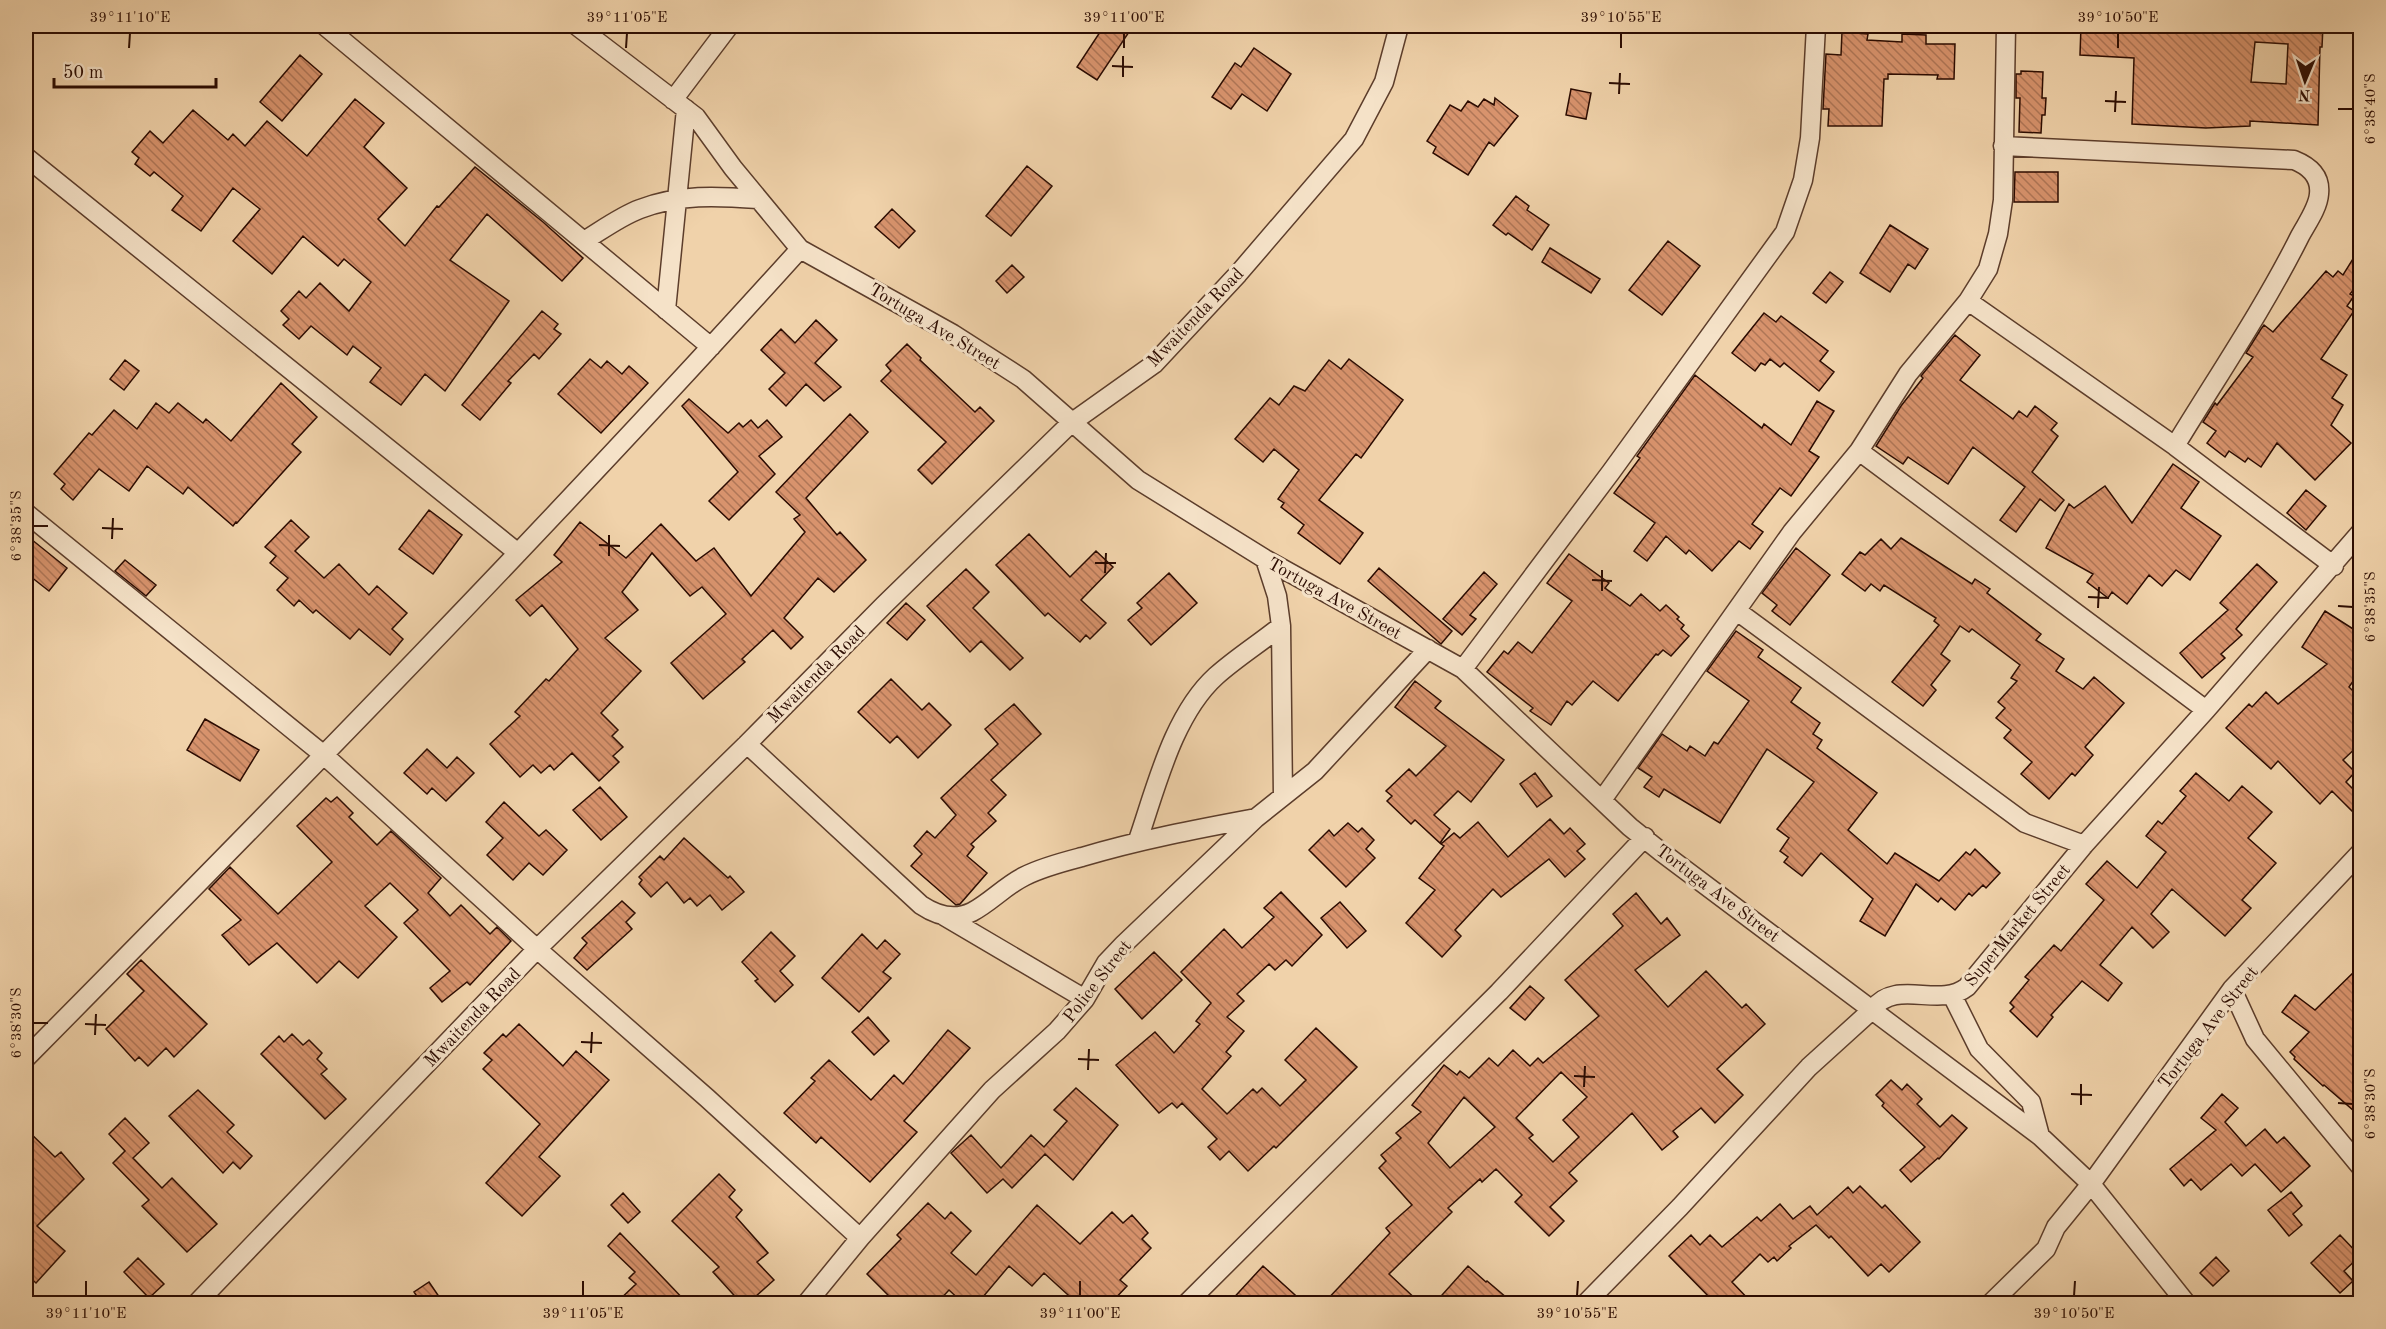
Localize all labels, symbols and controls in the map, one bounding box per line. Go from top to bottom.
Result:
text: 39°11'10"E [90,11,170,26]
text: 39°11'05"E [587,11,667,26]
text: 39°11'00"E [1084,11,1164,26]
text: 39°10'55"E [1581,11,1661,26]
text: 39°10'50"E [2078,11,2158,26]
scale bar [54,51,216,89]
north arrow [2275,51,2335,111]
text: 50 m [63,64,103,82]
text: 6°38'40"S [2364,73,2379,145]
text: N [2297,86,2311,102]
street label: Mwaitenda Road [1144,265,1247,371]
street label: Tortuga Ave Street [866,281,1003,373]
text: 6°38'35"S [10,490,25,562]
street label: Tortuga Ave Street [1265,555,1404,643]
text: 6°38'35"S [2364,571,2379,643]
street label: Mwaitenda Road [764,622,869,727]
street label: Tortuga Ave Street [1652,842,1783,946]
street label: SuperMarket Street [1961,861,2074,990]
street label: Police Street [1060,937,1135,1026]
street label: Tortuga Ave Street [2156,963,2262,1092]
street label: Mwaitenda Road [421,965,524,1071]
text: 6°38'30"S [10,987,25,1059]
text: 6°38'30"S [2364,1068,2379,1140]
text: 39°11'10"E [46,1307,126,1322]
text: 39°11'05"E [543,1307,623,1322]
text: 39°11'00"E [1040,1307,1120,1322]
text: 39°10'55"E [1537,1307,1617,1322]
text: 39°10'50"E [2034,1307,2114,1322]

